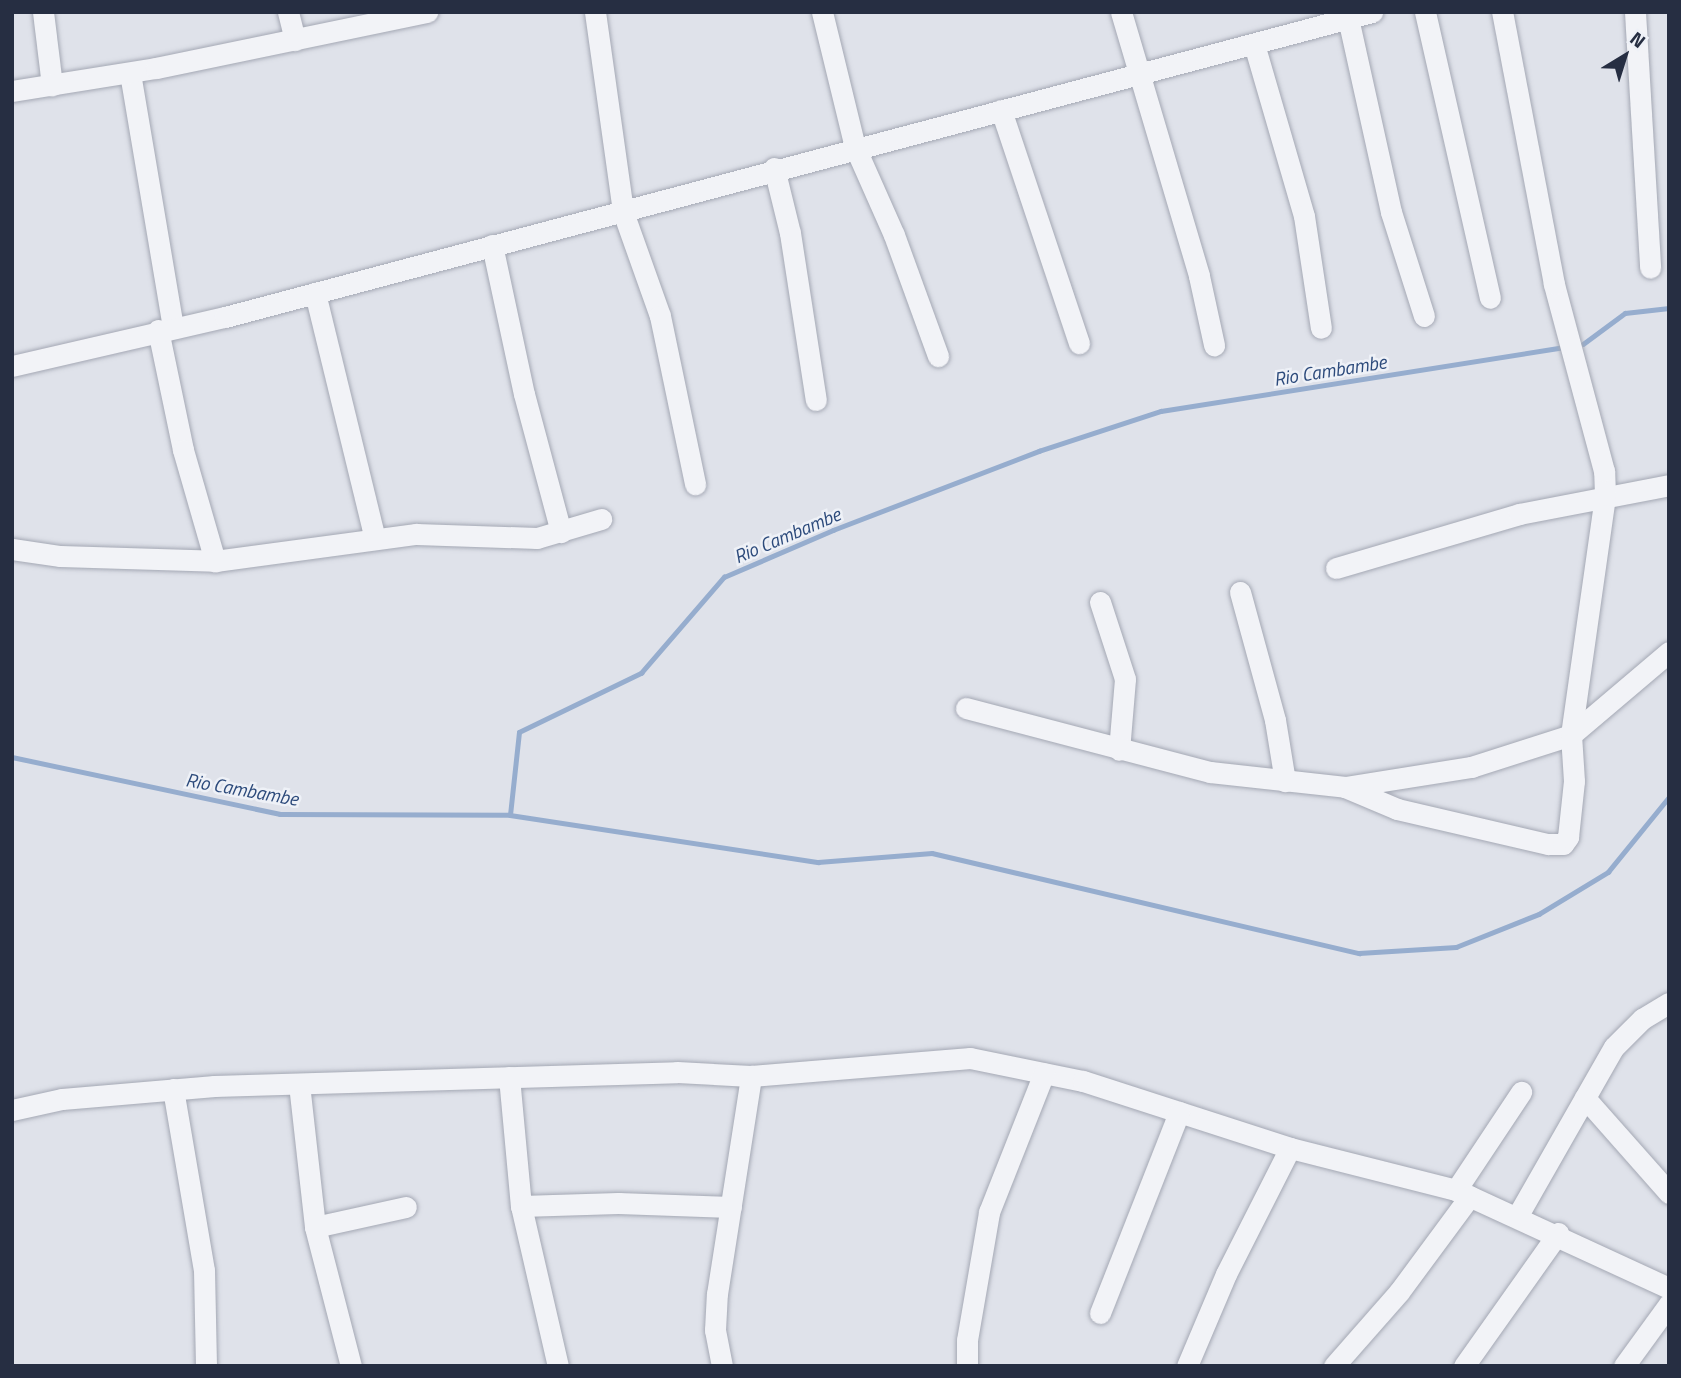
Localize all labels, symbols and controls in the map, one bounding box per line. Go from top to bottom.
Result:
north arrow [1590,21,1660,91]
text: N [1624,24,1652,55]
water label: Rio Cambambe [1272,350,1388,390]
water label: Rio Cambambe [730,502,844,568]
water label: Rio Cambambe [184,768,300,810]

